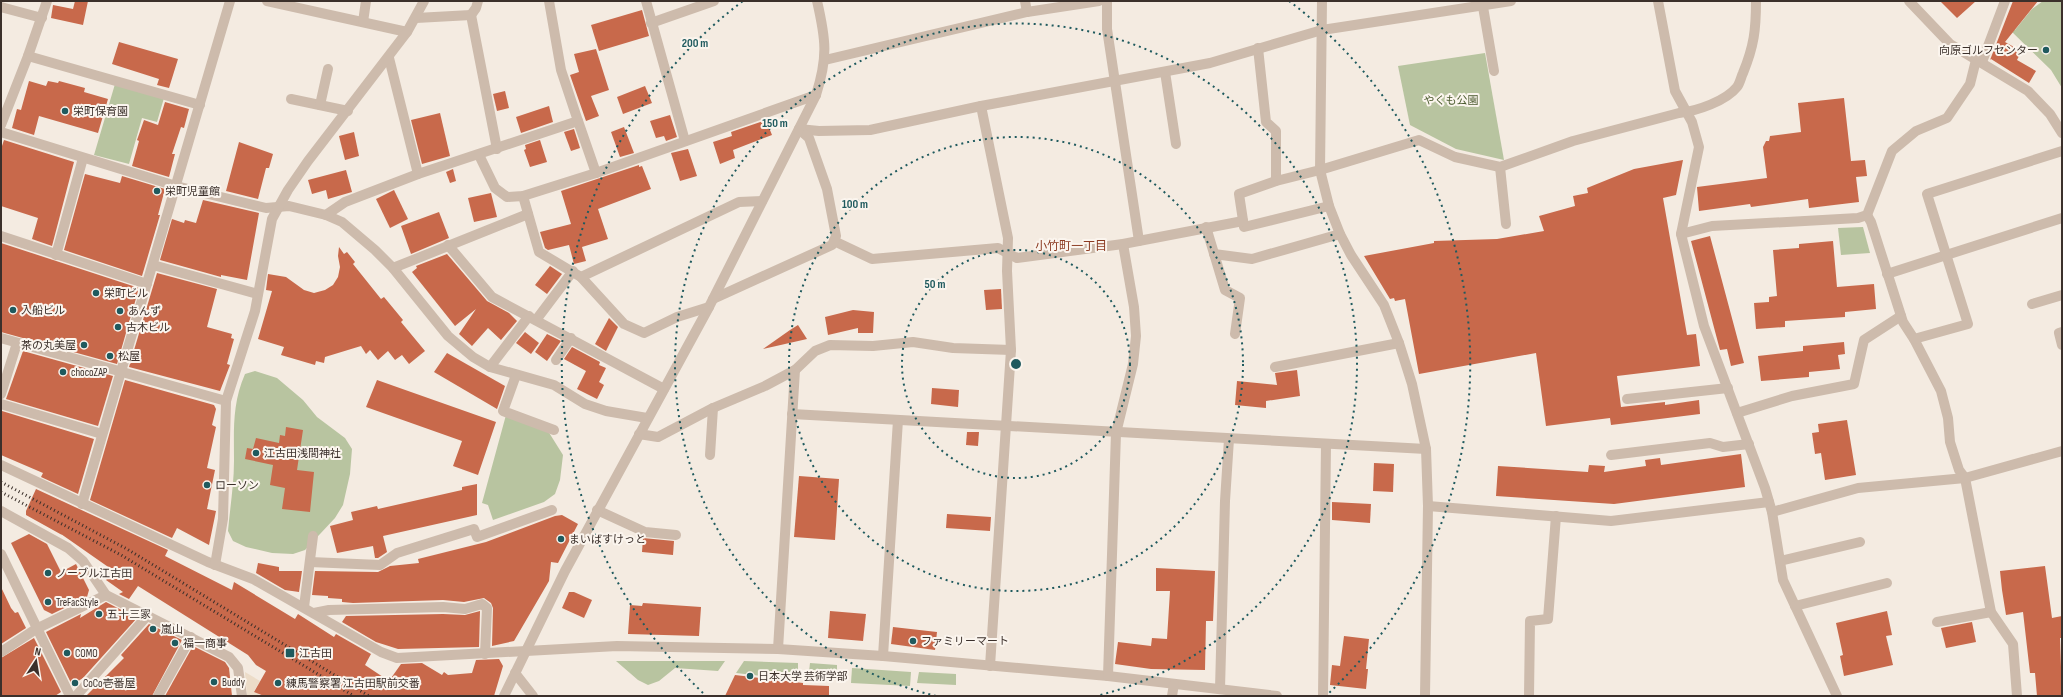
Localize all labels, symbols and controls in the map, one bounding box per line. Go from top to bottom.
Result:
text: 200 m [682,36,708,51]
place label: 向原ゴルフセンター [1939,44,2038,57]
marker: 向原ゴルフセンター [2041,45,2051,55]
park label: やくも公園 [1424,94,1479,107]
place label: 栄町保育園 [73,105,128,118]
marker: 栄町保育園 [60,106,70,116]
text: 150 m [762,116,788,131]
place label: 栄町児童館 [165,185,220,198]
marker: 栄町児童館 [152,186,162,196]
text: 100 m [842,197,868,212]
district label: 小竹町一丁目 [1035,239,1107,254]
text: 50 m [925,277,945,292]
place label: 栄町ビル [104,287,148,300]
marker: 栄町ビル [91,288,101,298]
place label: 入船ビル [21,304,65,317]
marker: 入船ビル [8,305,18,315]
place label: あんず [128,305,161,318]
marker: あんず [115,306,125,316]
place label: 古木ビル [126,321,170,334]
marker: 古木ビル [113,322,123,332]
place label: 茶の丸美屋 [21,339,76,352]
marker: 茶の丸美屋 [79,340,89,350]
place label: 松屋 [118,350,140,363]
marker: 松屋 [105,351,115,361]
centre of rings [1009,357,1023,371]
place label: chocoZAP [71,366,108,379]
marker: chocoZAP [58,367,68,377]
place label: 江古田浅間神社 [264,447,341,460]
marker: 江古田浅間神社 [251,448,261,458]
place label: ローソン [215,479,259,492]
marker: ローソン [202,480,212,490]
place label: まいばすけっと [569,533,646,546]
marker: まいばすけっと [556,534,566,544]
place label: ノーブル江古田 [56,567,132,580]
marker: ノーブル江古田 [43,568,53,578]
place label: TreFacStyle [56,596,98,609]
marker: TreFacStyle [43,597,53,607]
place label: 五十三家 [107,608,151,621]
marker: 五十三家 [94,609,104,619]
place label: 嵐山 [161,623,183,636]
marker: 嵐山 [148,624,158,634]
place label: ファミリーマート [921,635,1009,648]
marker: ファミリーマート [908,636,918,646]
place label: 福一商事 [183,637,227,650]
marker: 福一商事 [170,638,180,648]
north arrow [16,641,56,681]
text: N [34,645,42,659]
place label: COMO [75,647,98,660]
marker: 江古田 [284,647,296,659]
place label: 江古田 [299,647,332,660]
marker: COMO [62,648,72,658]
place label: 日本大学 芸術学部 [758,670,848,683]
marker: 日本大学 芸術学部 [745,671,755,681]
place label: Buddy [222,676,246,689]
place label: CoCo壱番屋 [83,677,136,690]
marker: Buddy [209,677,219,687]
place label: 練馬警察署 江古田駅前交番 [286,677,420,690]
marker: CoCo壱番屋 [70,678,80,688]
marker: 練馬警察署 江古田駅前交番 [273,678,283,688]

